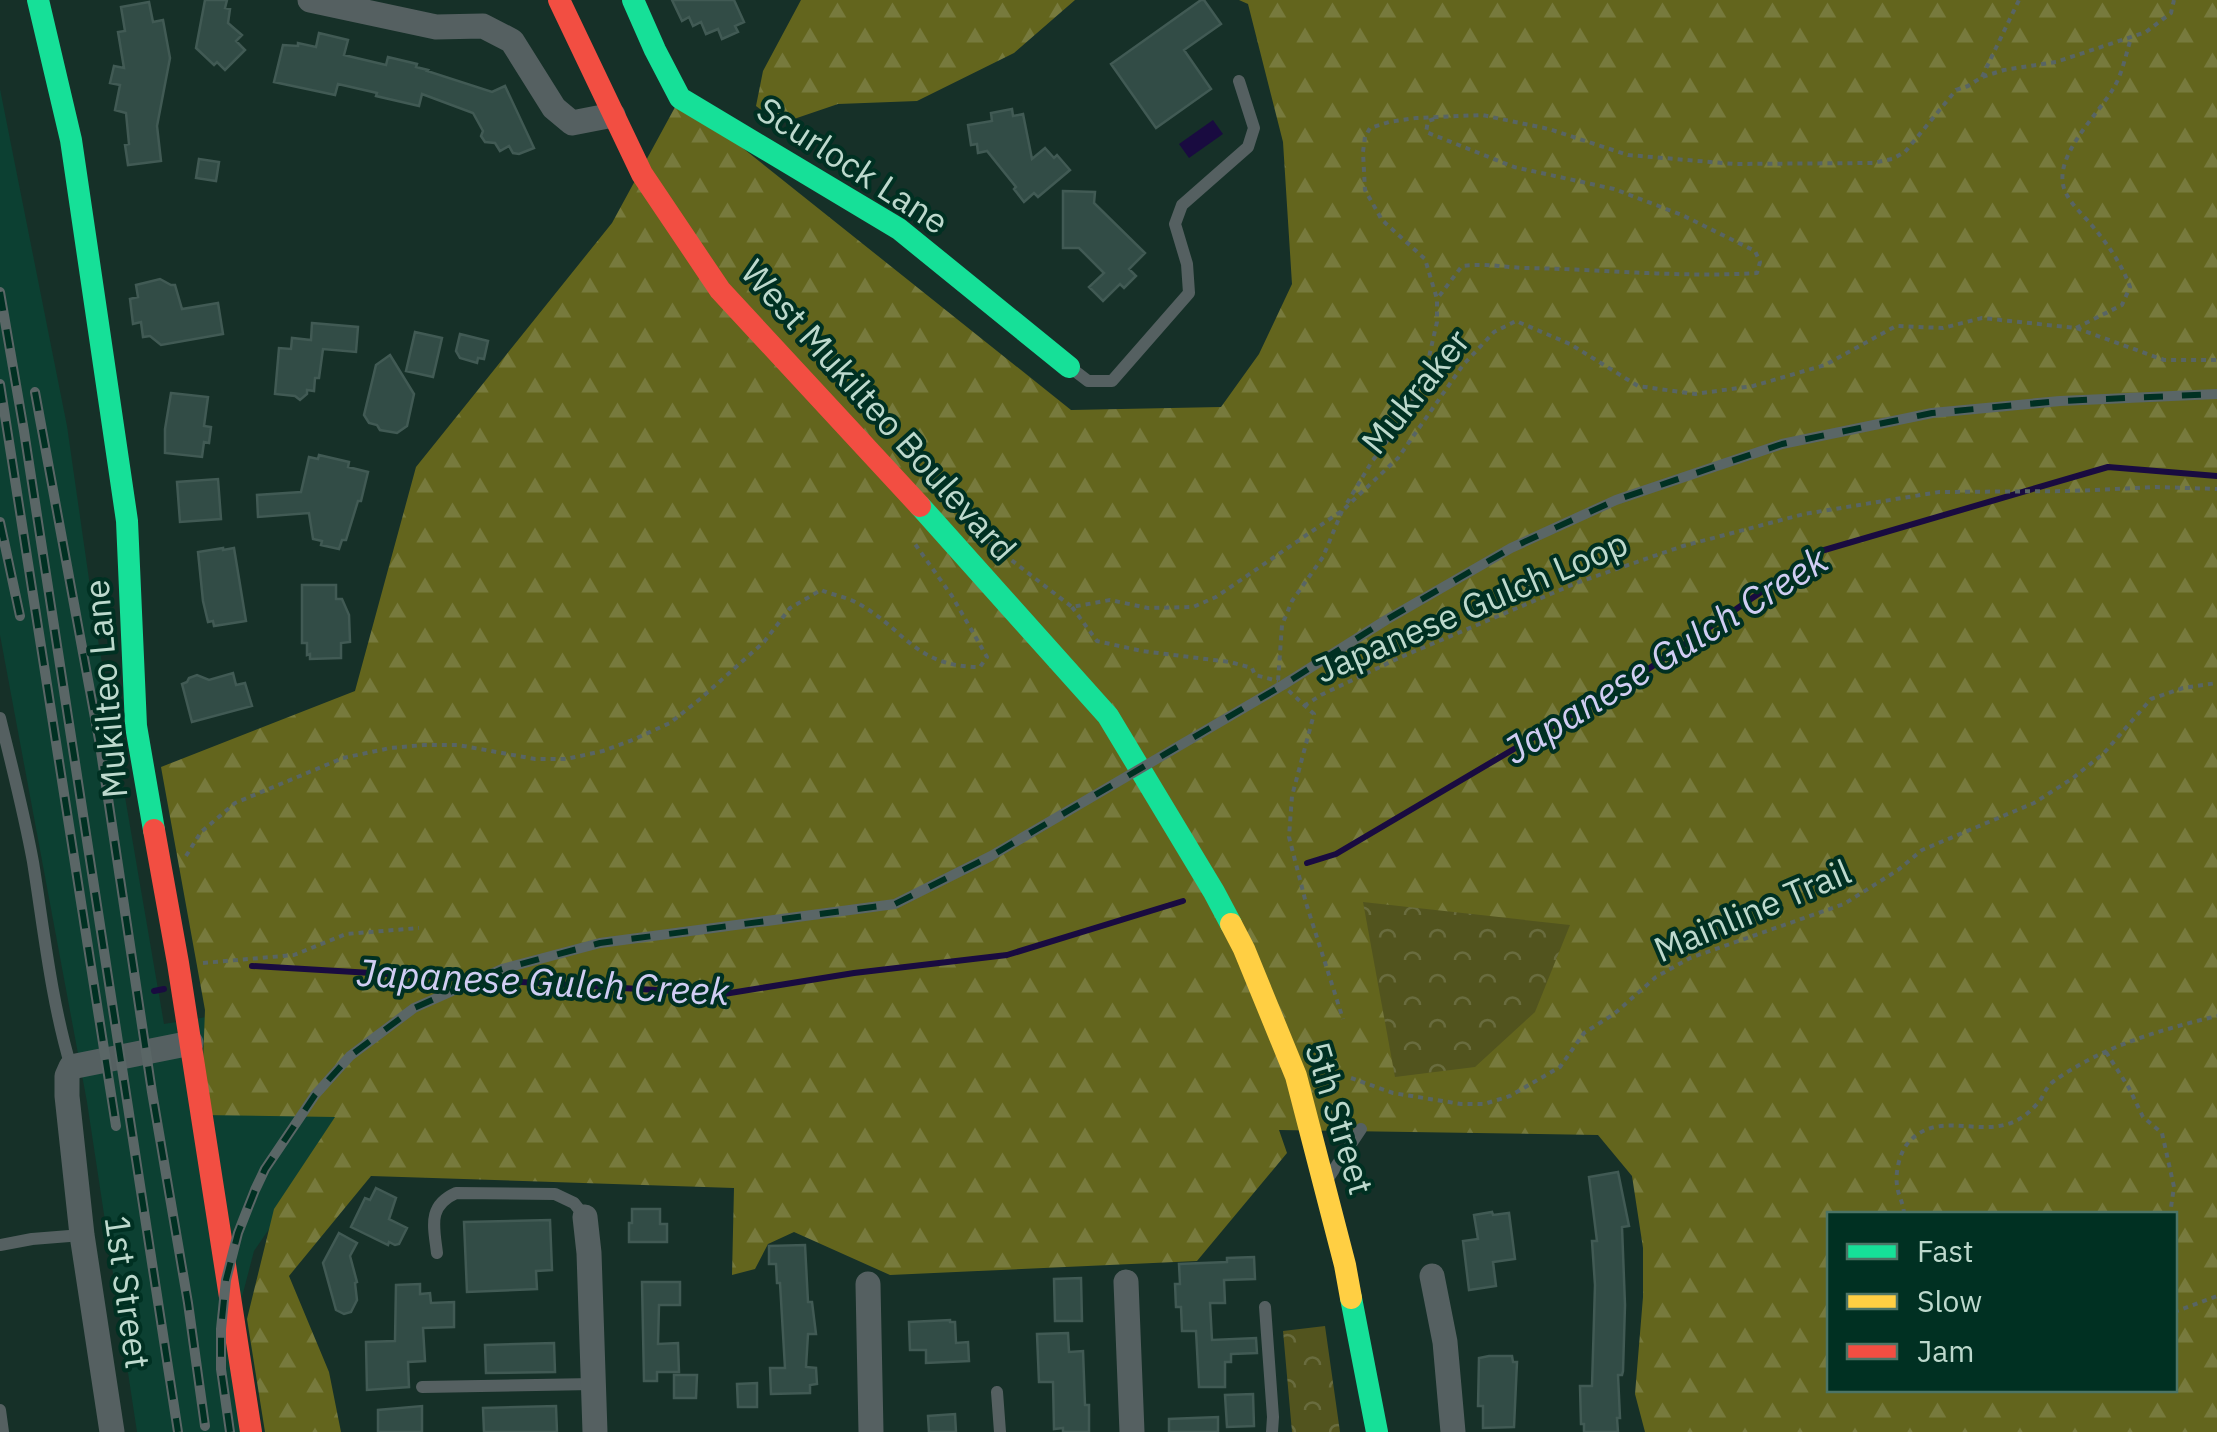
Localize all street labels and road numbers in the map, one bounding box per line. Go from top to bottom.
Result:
street label: Scurlock Lane [748,86,958,244]
street label: West Mukilteo Boulevard [731,249,1027,571]
street label: Mukraker [1351,319,1480,463]
street label: Japanese Gulch Loop [1308,519,1634,693]
street label: Mukilteo Lane [73,578,137,800]
street label: Mainline Trail [1647,848,1857,972]
street label: 5th Street [1295,1036,1385,1200]
street label: 1st Street [94,1212,162,1372]

